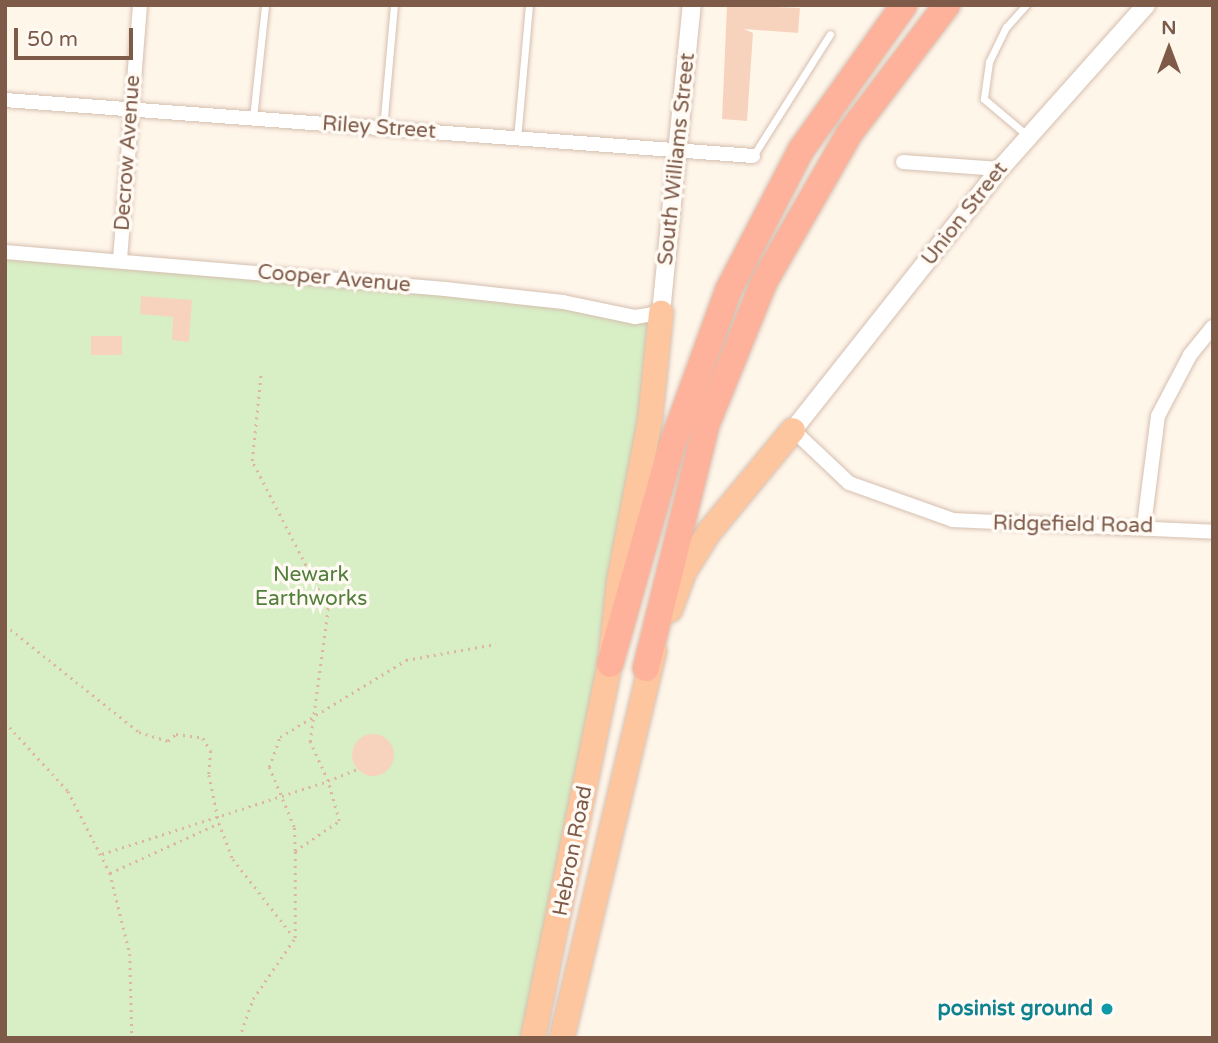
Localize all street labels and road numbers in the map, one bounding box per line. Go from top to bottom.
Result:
street label: South Williams Street [653,52,701,266]
street label: Decrow Avenue [110,74,146,232]
street label: Riley Street [321,111,437,145]
street label: Union Street [917,157,1013,271]
street label: Cooper Avenue [256,260,412,298]
street label: Ridgefield Road [993,511,1153,539]
street label: Hebron Road [548,784,598,918]

